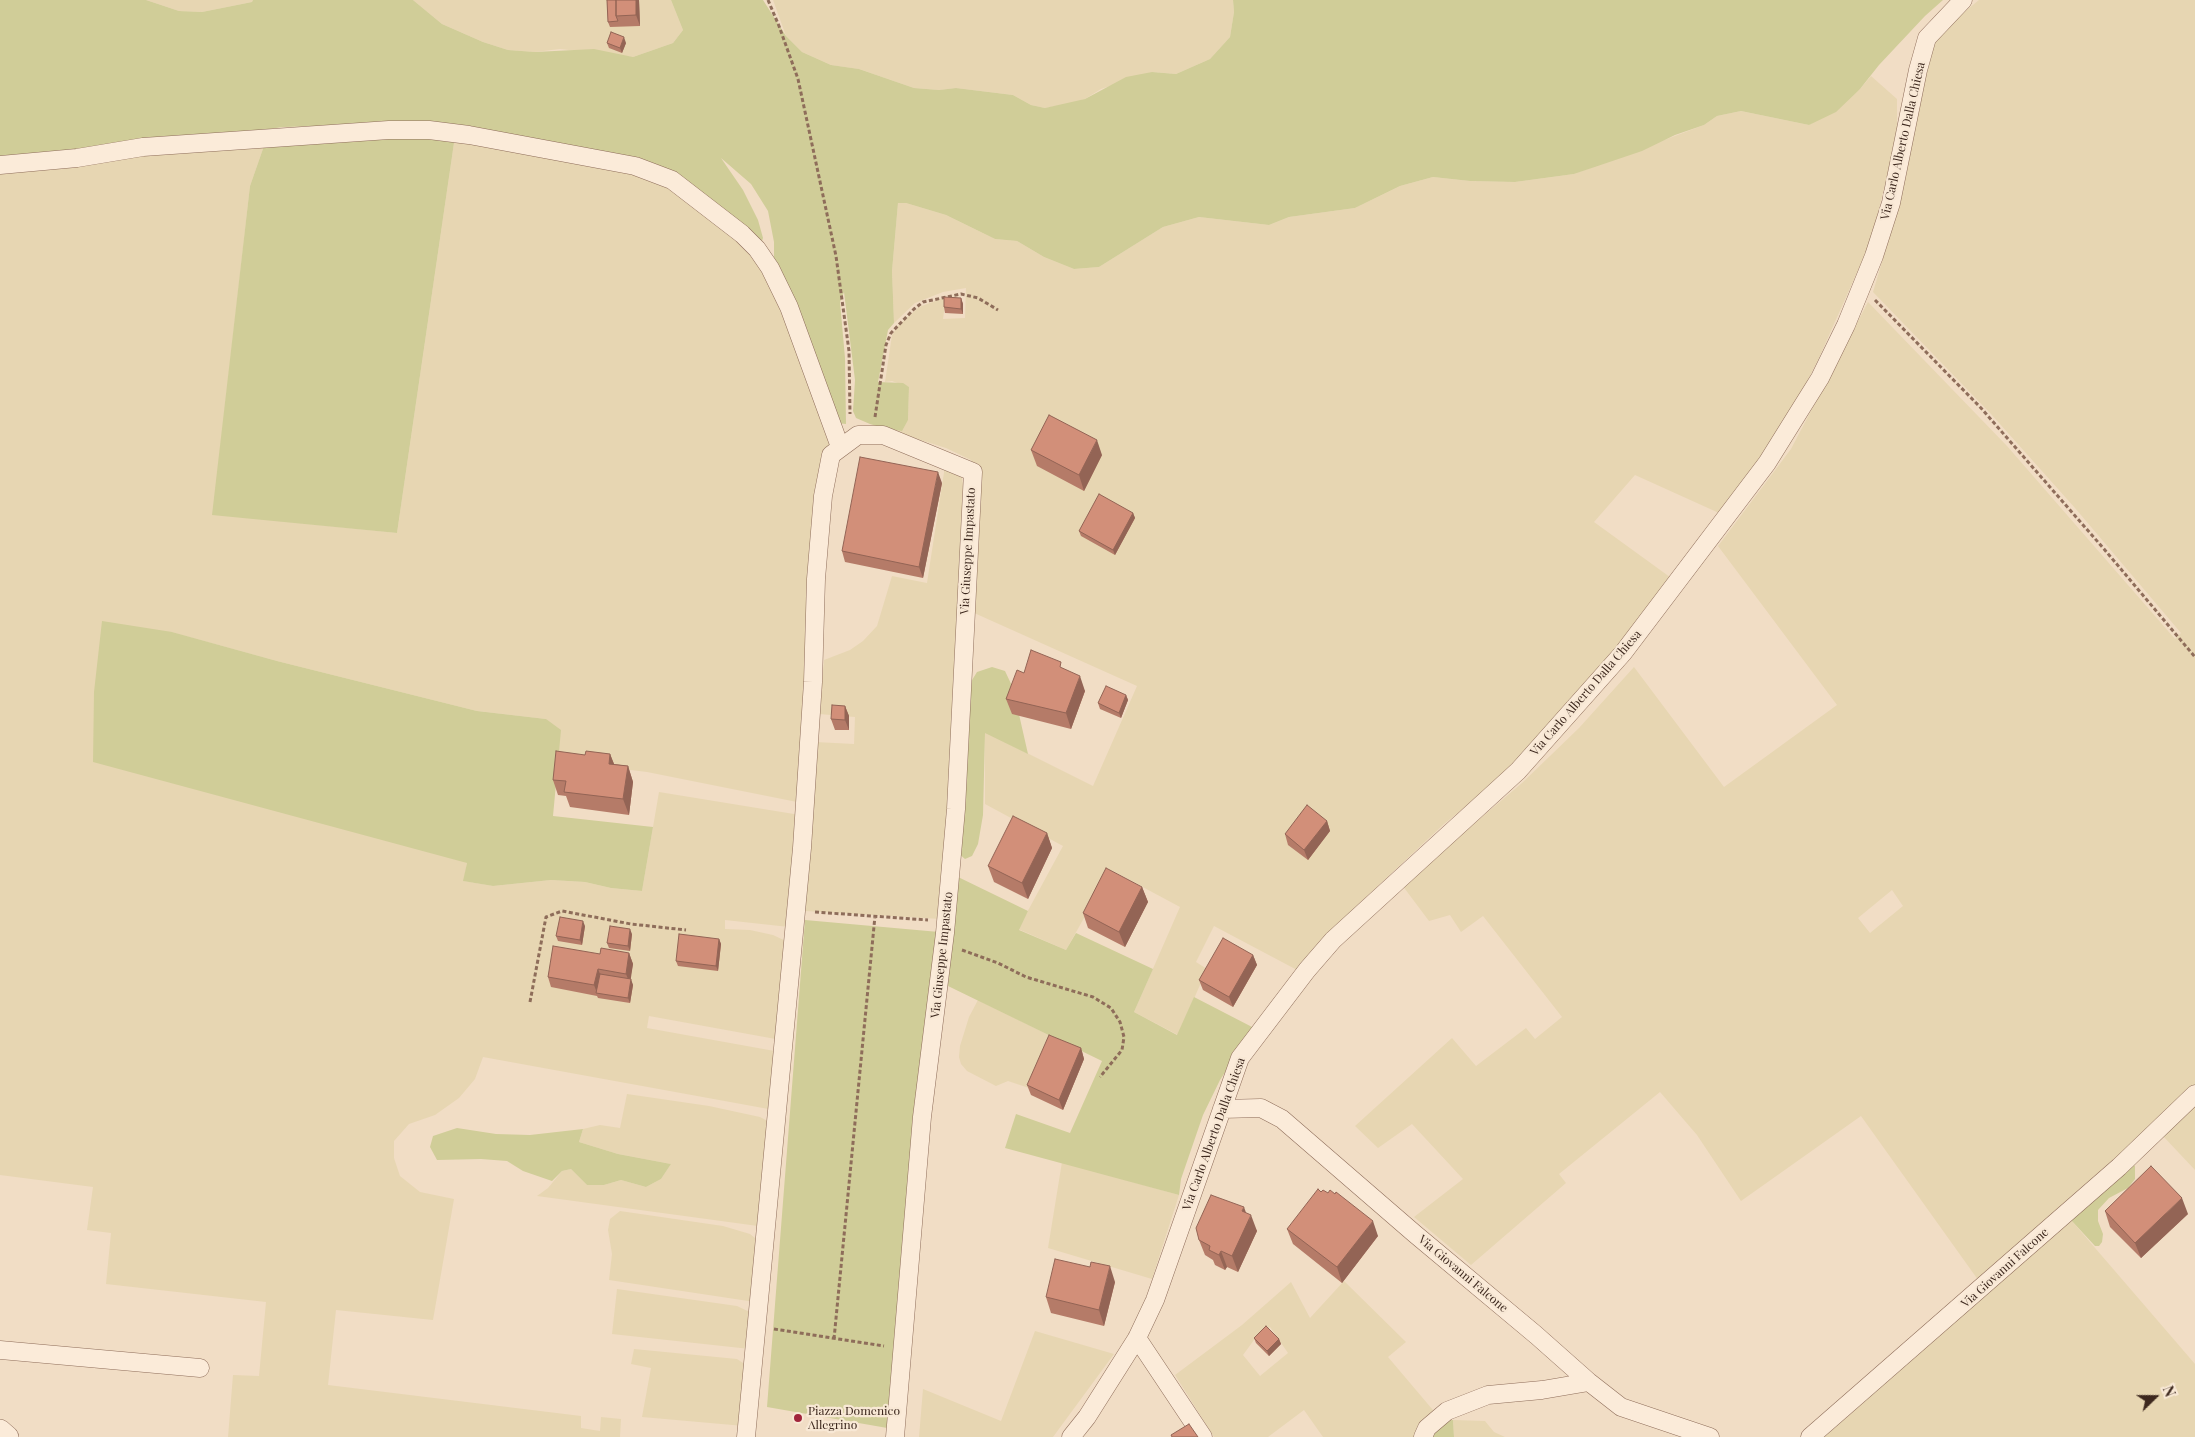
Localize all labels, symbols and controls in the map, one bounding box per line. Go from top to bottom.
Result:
street label: Via Carlo Alberto Dalla Chiesa [1878,61,1928,221]
street label: Via Giuseppe Impastato [957,487,979,615]
street label: Via Carlo Alberto Dalla Chiesa [1528,627,1644,759]
street label: Via Giuseppe Impastato [928,891,956,1019]
street label: Via Carlo Alberto Dalla Chiesa [1180,1056,1248,1212]
street label: Via Giovanni Falcone [1958,1225,2052,1311]
street label: Via Giovanni Falcone [1415,1232,1511,1316]
north arrow [2130,1372,2180,1422]
text: N [2159,1383,2180,1399]
place label: Piazza Domenico Allegrino [808,1404,900,1432]
marker: Piazza Domenico Allegrino [792,1412,804,1424]

